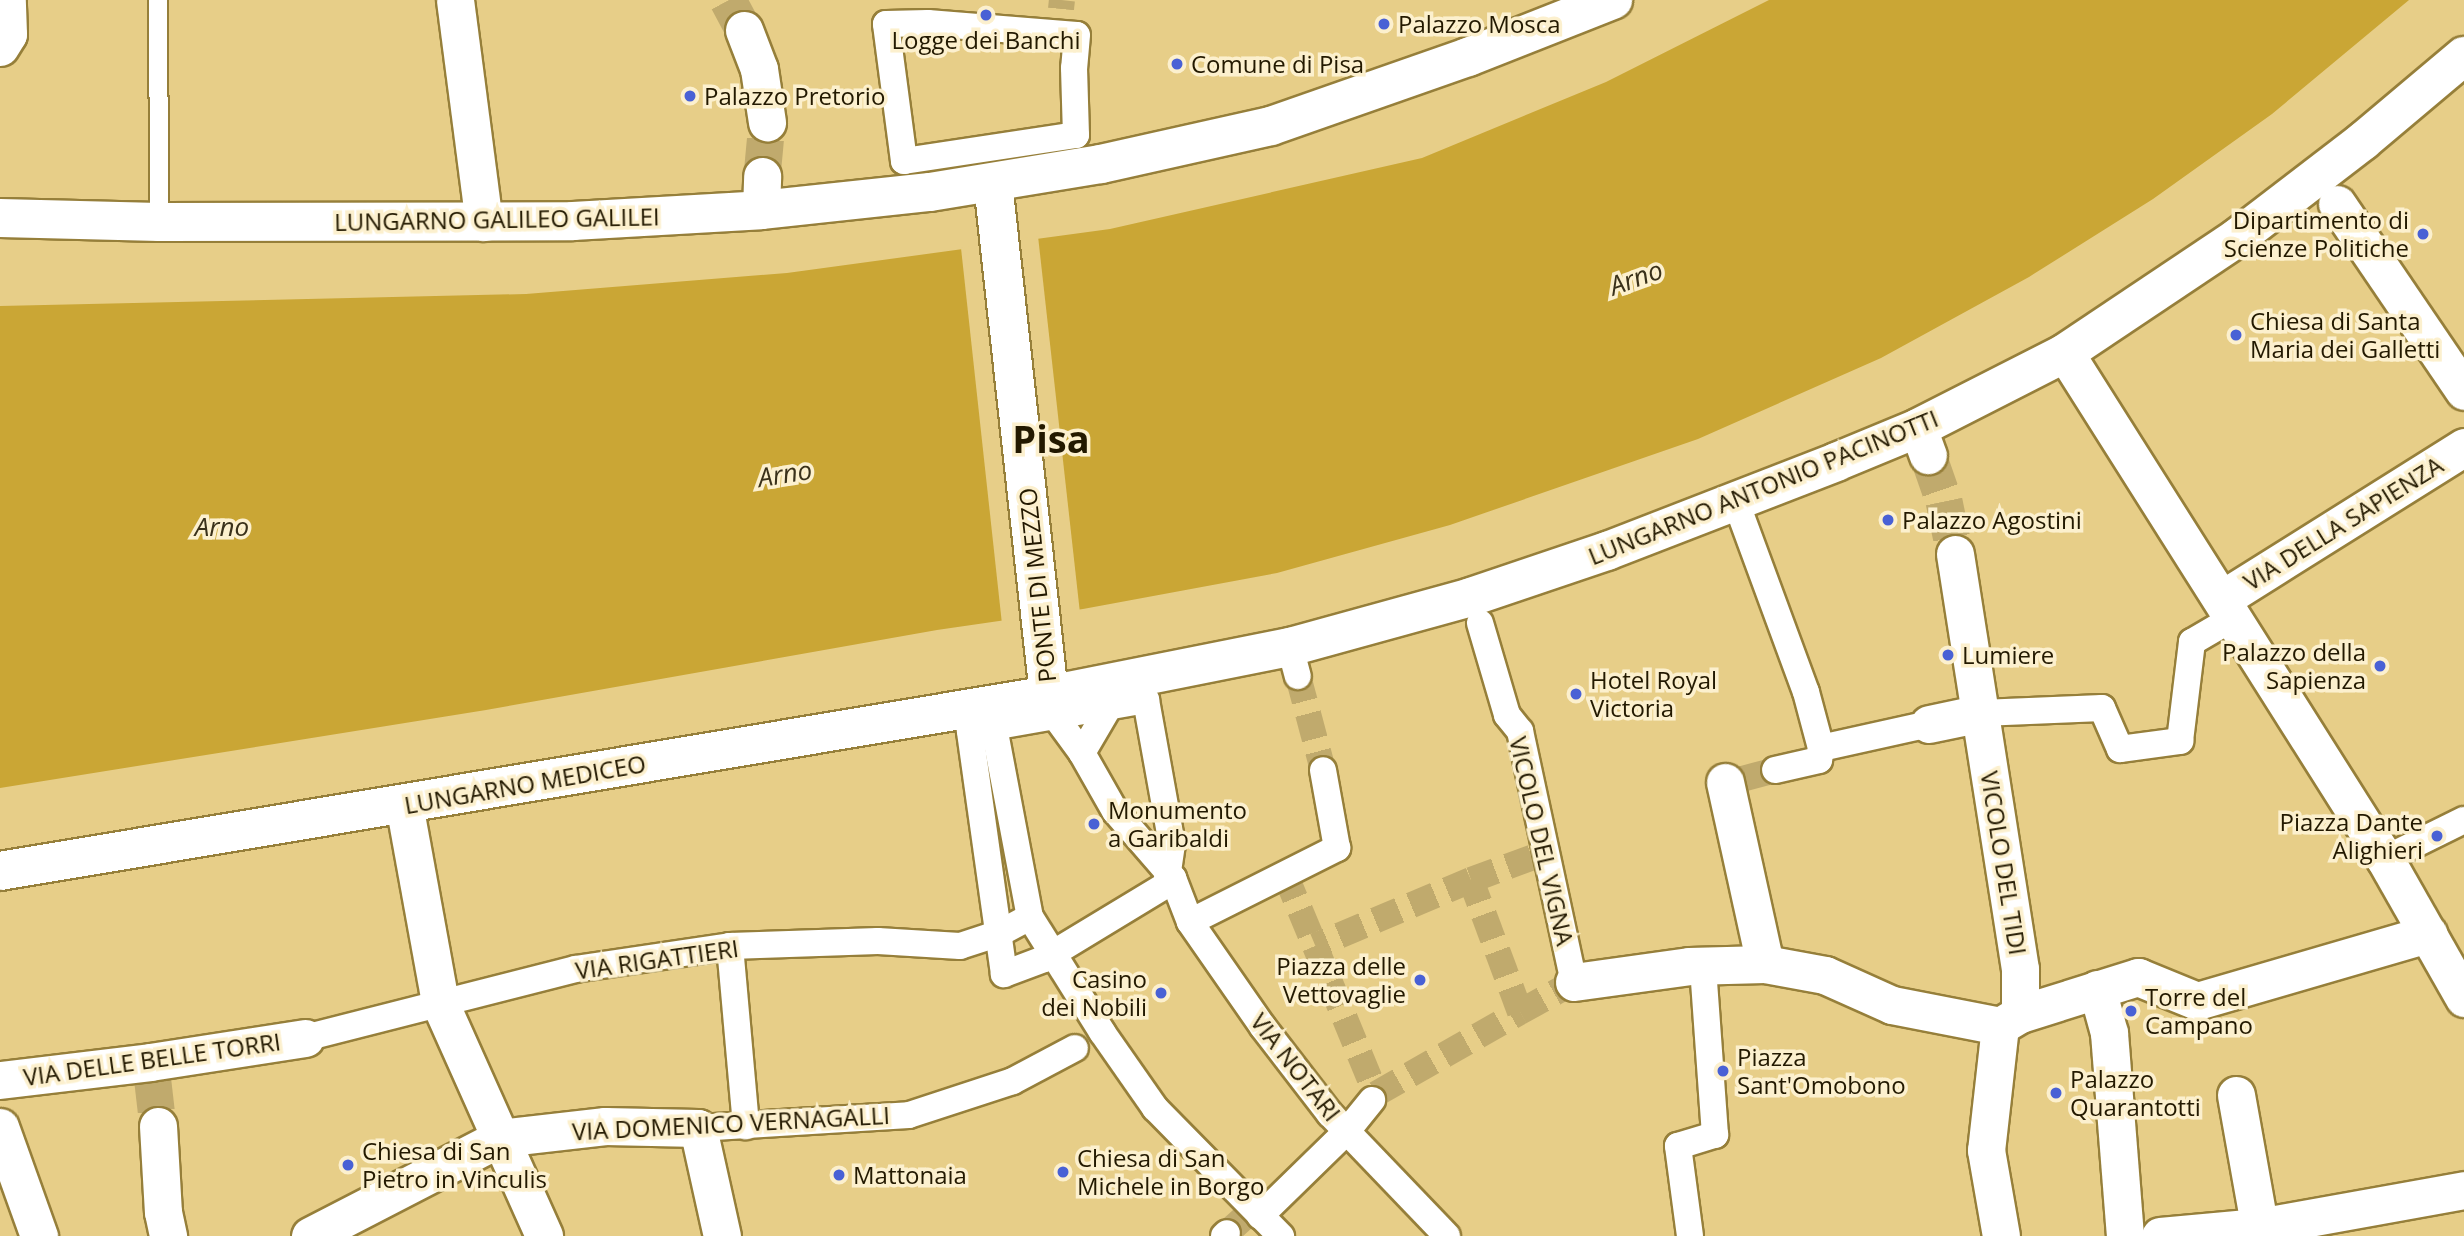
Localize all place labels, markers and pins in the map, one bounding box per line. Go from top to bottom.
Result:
marker: Logge dei Banchi [978,7,994,23]
place label: Palazzo Mosca [1398,10,1561,38]
marker: Palazzo Mosca [1376,16,1392,32]
place label: Logge dei Banchi [891,26,1081,54]
place label: Comune di Pisa [1191,50,1364,78]
marker: Comune di Pisa [1169,56,1185,72]
place label: Palazzo Pretorio [704,82,885,110]
marker: Palazzo Pretorio [682,88,698,104]
place label: Dipartimento di Scienze Politiche [2224,206,2409,262]
marker: Dipartimento di Scienze Politiche [2415,226,2431,242]
place label: Chiesa di Santa Maria dei Galletti [2250,307,2440,363]
marker: Chiesa di Santa Maria dei Galletti [2228,327,2244,343]
place label: Palazzo Agostini [1902,506,2082,534]
marker: Palazzo Agostini [1880,512,1896,528]
place label: Palazzo della Sapienza [2222,638,2366,694]
place label: Lumiere [1962,641,2054,669]
marker: Lumiere [1940,647,1956,663]
marker: Palazzo della Sapienza [2372,658,2388,674]
place label: Hotel Royal Victoria [1590,666,1717,722]
marker: Hotel Royal Victoria [1568,686,1584,702]
place label: Monumento a Garibaldi [1108,796,1247,852]
place label: Piazza Dante Alighieri [2280,808,2423,864]
marker: Monumento a Garibaldi [1086,816,1102,832]
marker: Piazza Dante Alighieri [2429,828,2445,844]
place label: Piazza delle Vettovaglie [1276,952,1406,1008]
place label: Casino dei Nobili [1041,965,1147,1021]
marker: Piazza delle Vettovaglie [1412,972,1428,988]
place label: Torre del Campano [2145,983,2253,1039]
marker: Casino dei Nobili [1153,985,1169,1001]
marker: Torre del Campano [2123,1003,2139,1019]
place label: Piazza Sant'Omobono [1737,1043,1906,1099]
marker: Piazza Sant'Omobono [1715,1063,1731,1079]
place label: Palazzo Quarantotti [2070,1065,2201,1121]
marker: Palazzo Quarantotti [2048,1085,2064,1101]
place label: Chiesa di San Pietro in Vinculis [362,1137,547,1193]
place label: Chiesa di San Michele in Borgo [1077,1144,1264,1200]
marker: Chiesa di San Pietro in Vinculis [340,1157,356,1173]
place label: Mattonaia [853,1161,967,1189]
marker: Chiesa di San Michele in Borgo [1055,1164,1071,1180]
marker: Mattonaia [831,1167,847,1183]

